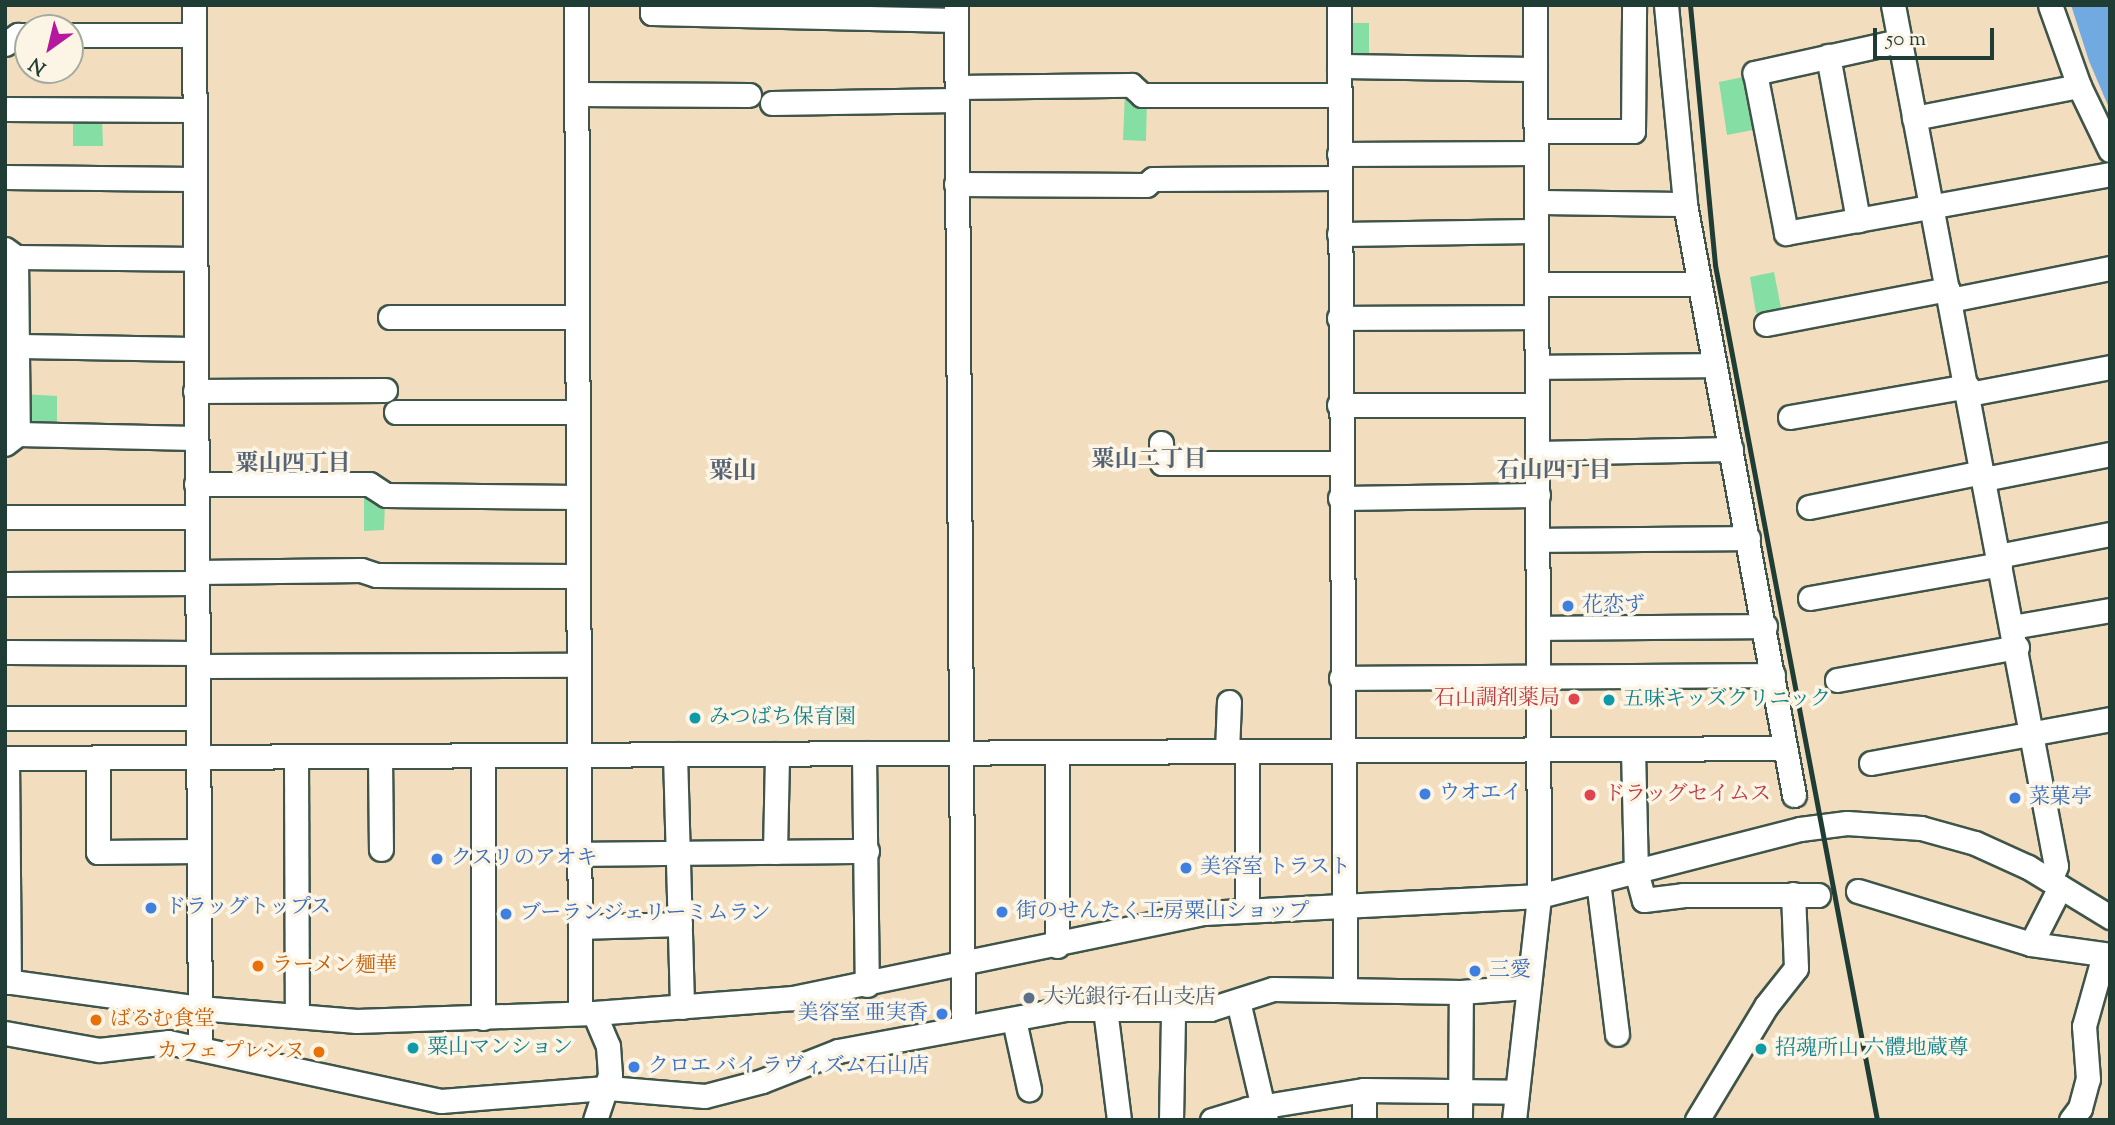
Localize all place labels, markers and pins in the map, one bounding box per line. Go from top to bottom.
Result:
place label: 花恋ず [1582,593,1645,619]
marker: 花恋ず [1560,598,1576,614]
place label: 石山調剤薬局 [1434,686,1560,712]
place label: 五味キッズクリニック [1623,687,1833,713]
marker: 石山調剤薬局 [1566,691,1582,707]
marker: 五味キッズクリニック [1601,692,1617,708]
place label: みつばち保育園 [709,705,856,731]
marker: みつばち保育園 [687,710,703,726]
place label: ウオエイ [1439,781,1523,807]
place label: ドラッグセイムス [1604,782,1772,808]
place label: 菜菓亭 [2029,785,2092,811]
marker: ウオエイ [1417,786,1433,802]
marker: ドラッグセイムス [1582,787,1598,803]
marker: 菜菓亭 [2007,790,2023,806]
place label: クスリのアオキ [451,846,598,872]
marker: クスリのアオキ [429,851,445,867]
place label: 美容室 トラスト [1200,855,1351,881]
marker: 美容室 トラスト [1178,860,1194,876]
place label: ドラッグトップス [165,895,333,921]
place label: 街のせんたく工房粟山ショップ [1016,899,1310,925]
marker: ドラッグトップス [143,900,159,916]
place label: ブーランジェリーミムラン [520,901,771,927]
marker: 街のせんたく工房粟山ショップ [994,904,1010,920]
marker: ブーランジェリーミムラン [498,906,514,922]
place label: ラーメン麺華 [272,953,398,979]
marker: ラーメン麺華 [250,958,266,974]
place label: 三愛 [1489,958,1531,984]
marker: 三愛 [1467,963,1483,979]
place label: 大光銀行 石山支店 [1043,985,1215,1011]
marker: 大光銀行 石山支店 [1021,990,1037,1006]
place label: 美容室 亜実香 [798,1001,928,1027]
marker: 美容室 亜実香 [934,1006,950,1022]
place label: ばるむ食堂 [110,1007,215,1033]
marker: ばるむ食堂 [88,1012,104,1028]
place label: 粟山マンション [427,1035,574,1061]
place label: 招魂所山 六體地蔵尊 [1775,1036,1968,1062]
place label: カフェ プレンヌ [154,1039,305,1065]
marker: 粟山マンション [405,1040,421,1056]
marker: 招魂所山 六體地蔵尊 [1753,1041,1769,1057]
marker: カフェ プレンヌ [311,1044,327,1060]
place label: クロエ バイ ラヴィズム石山店 [648,1054,930,1080]
marker: クロエ バイ ラヴィズム石山店 [626,1059,642,1075]

